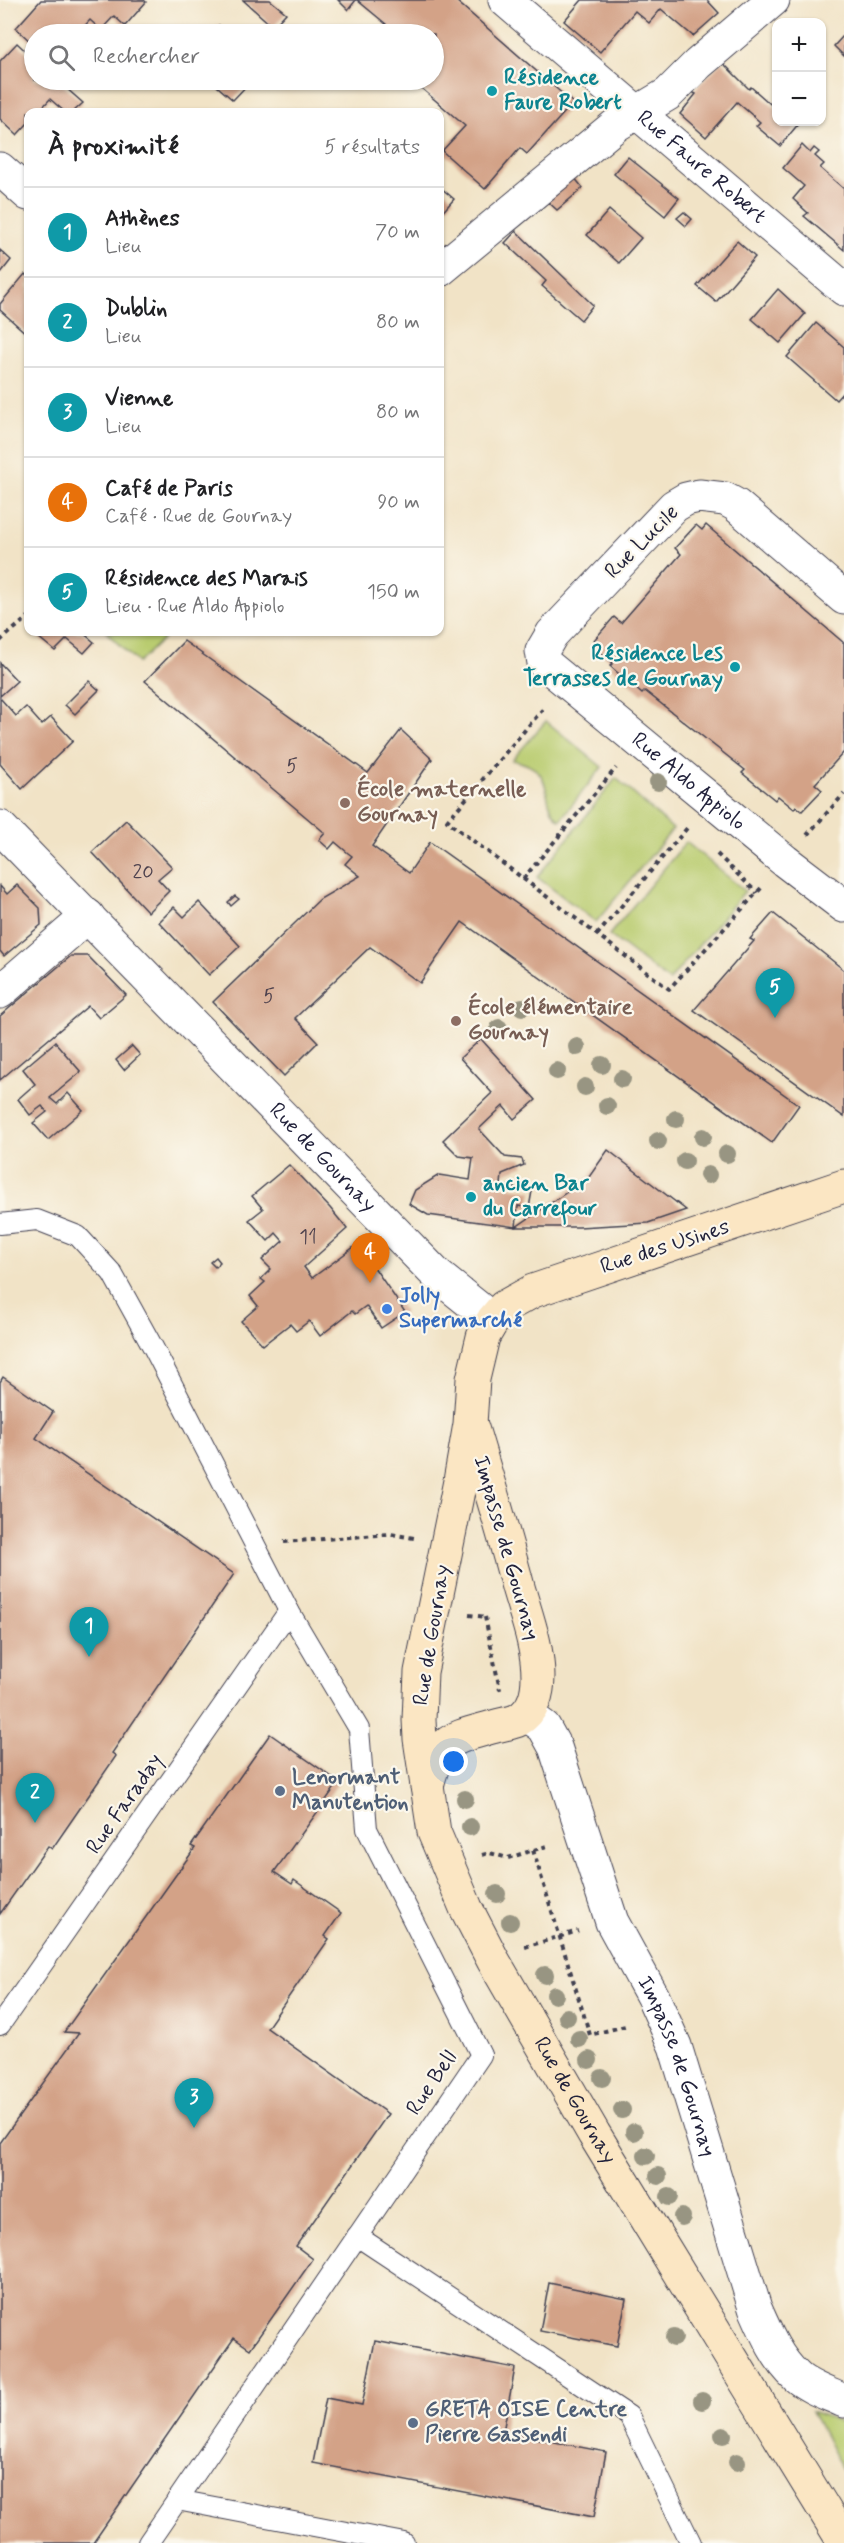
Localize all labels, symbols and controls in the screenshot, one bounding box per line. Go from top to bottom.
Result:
map controls [772,18,826,126]
button: + [772,18,826,72]
search box [24,24,444,90]
icon: search [45,41,78,74]
text: Rechercher [93,43,200,71]
place label: Résidence Faure Robert [504,64,622,117]
button: − [772,72,826,126]
marker: Résidence Faure Robert [485,84,499,98]
street label: Rue Faure Robert [631,104,772,230]
text: À proximité [48,130,179,164]
text: 5 résultats [324,134,420,161]
text: Athènes [105,205,179,233]
text: 1 [63,219,72,246]
text: 70 m [375,219,420,246]
text: Lieu [105,233,142,260]
text: Dublin [105,295,167,323]
text: 2 [63,309,72,336]
text: 80 m [376,309,420,336]
text: Lieu [105,323,142,350]
text: Vienne [105,385,174,413]
text: 3 [63,399,72,426]
text: 80 m [376,399,420,426]
text: Lieu [105,413,142,440]
text: Café de Paris [105,475,233,503]
text: 4 [62,489,73,516]
text: 90 m [377,489,420,516]
street label: Rue Lucile [599,499,685,585]
text: Café · Rue de Gournay [105,503,292,530]
text: Résidence des Marais [105,565,308,593]
text: 5 [62,579,74,606]
text: 150 m [367,579,420,606]
text: Lieu · Rue Aldo Appiolo [105,593,285,620]
place label: Résidence Les Terrasses de Gournay [523,640,723,693]
marker: Résidence Les Terrasses de Gournay [728,660,742,674]
street label: Rue Aldo Appiolo [625,726,751,837]
house number: 5 [286,753,298,780]
place label: École maternelle Gournay [357,774,527,830]
marker: École maternelle Gournay [338,796,352,810]
house number: 20 [132,859,154,886]
pin: 5 [756,968,794,1018]
house number: 5 [263,983,275,1010]
place label: École élémentaire Gournay [468,992,632,1048]
marker: École élémentaire Gournay [449,1014,463,1028]
street label: Rue de Gournay [263,1097,382,1219]
place label: ancien Bar du Carrefour [483,1170,598,1225]
marker: ancien Bar du Carrefour [464,1190,478,1204]
street label: Rue des Usines [597,1213,733,1281]
house number: 11 [299,1224,317,1251]
pin: 4 [350,1234,389,1283]
place label: Jolly Supermarché [399,1282,522,1335]
marker: Jolly Supermarché [380,1302,394,1316]
street label: Impasse de Gournay [466,1453,546,1643]
street label: Rue de Gournay [407,1562,457,1708]
pin: 1 [70,1608,109,1657]
your location [439,1747,468,1776]
street label: Rue Faraday [80,1748,170,1860]
place label: Lenormant Manutention [292,1764,409,1817]
pin: 2 [15,1774,54,1823]
marker: Lenormant Manutention [273,1784,287,1798]
street label: Impasse de Gournay [630,1971,722,2160]
street label: Rue de Gournay [527,2032,623,2169]
street label: Rue Bell [400,2045,464,2121]
pin: 3 [174,2078,214,2128]
place label: GRETA OISE Centre Pierre Gassendi [425,2396,627,2449]
marker: GRETA OISE Centre Pierre Gassendi [406,2416,420,2430]

